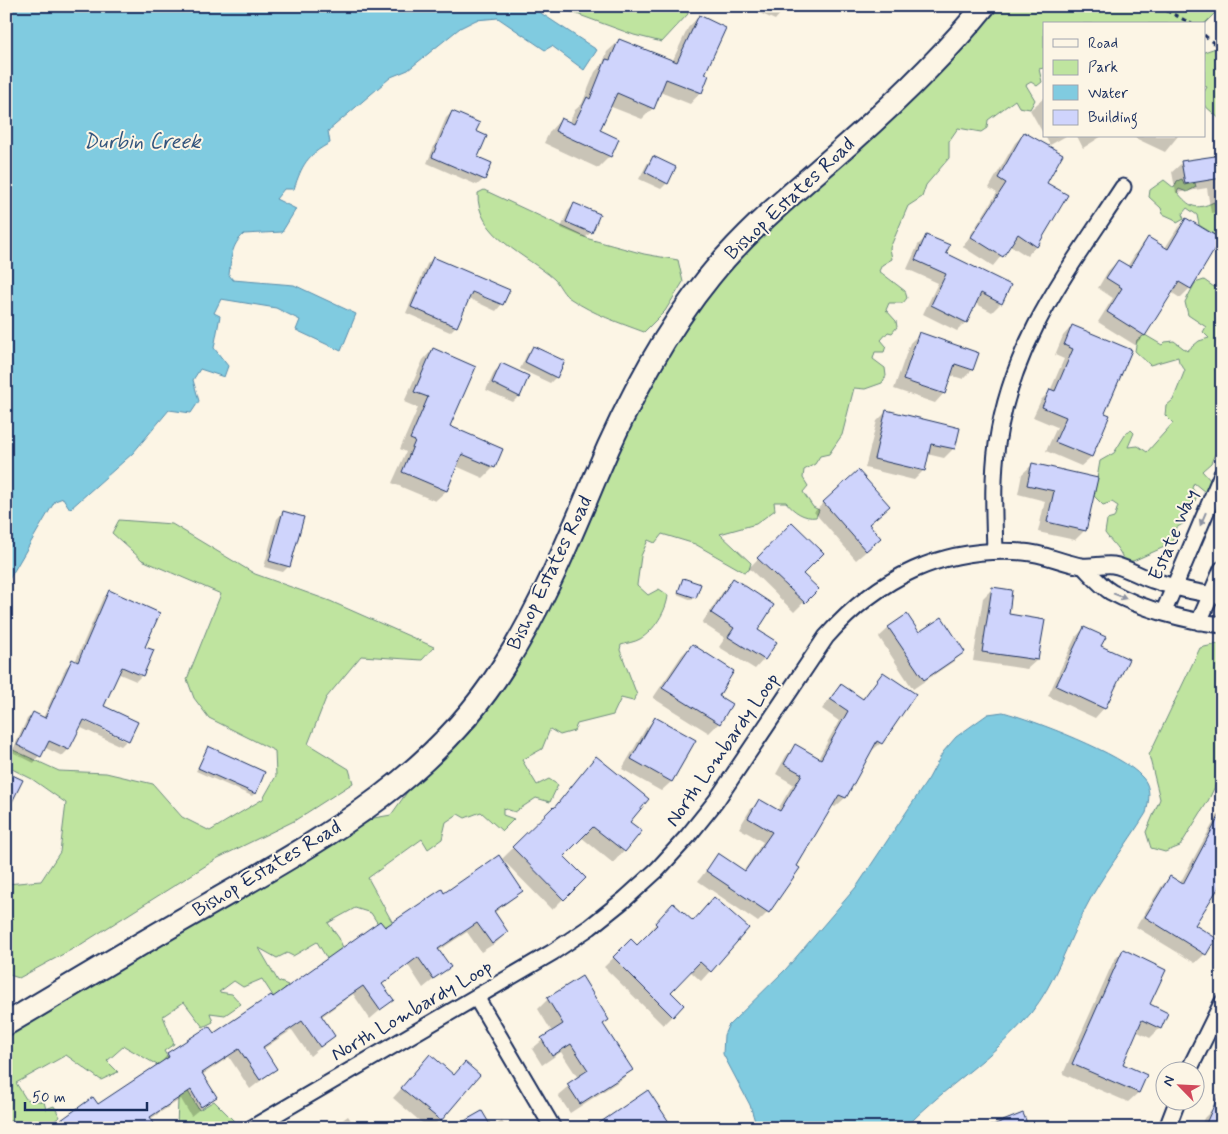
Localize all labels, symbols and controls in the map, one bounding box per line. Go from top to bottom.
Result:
legend [1043,22,1206,138]
text: Road [1088,34,1118,54]
text: Park [1088,58,1118,78]
text: Water [1088,84,1128,104]
text: Building [1088,108,1138,129]
water label: Durbin Creek [83,128,202,156]
street label: Bishop Estates Road [719,131,861,267]
street label: Estate Way [1143,485,1205,585]
street label: Bishop Estates Road [501,491,599,655]
one-way arrow [1198,512,1206,526]
one-way arrow [1113,592,1127,600]
street label: North Lombardy Loop [660,668,786,832]
street label: Bishop Estates Road [188,814,346,924]
street label: North Lombardy Loop [326,954,498,1068]
north arrow [1156,1062,1206,1112]
text: N [1159,1073,1179,1089]
scale bar [25,1079,148,1111]
text: 50 m [32,1088,66,1108]

